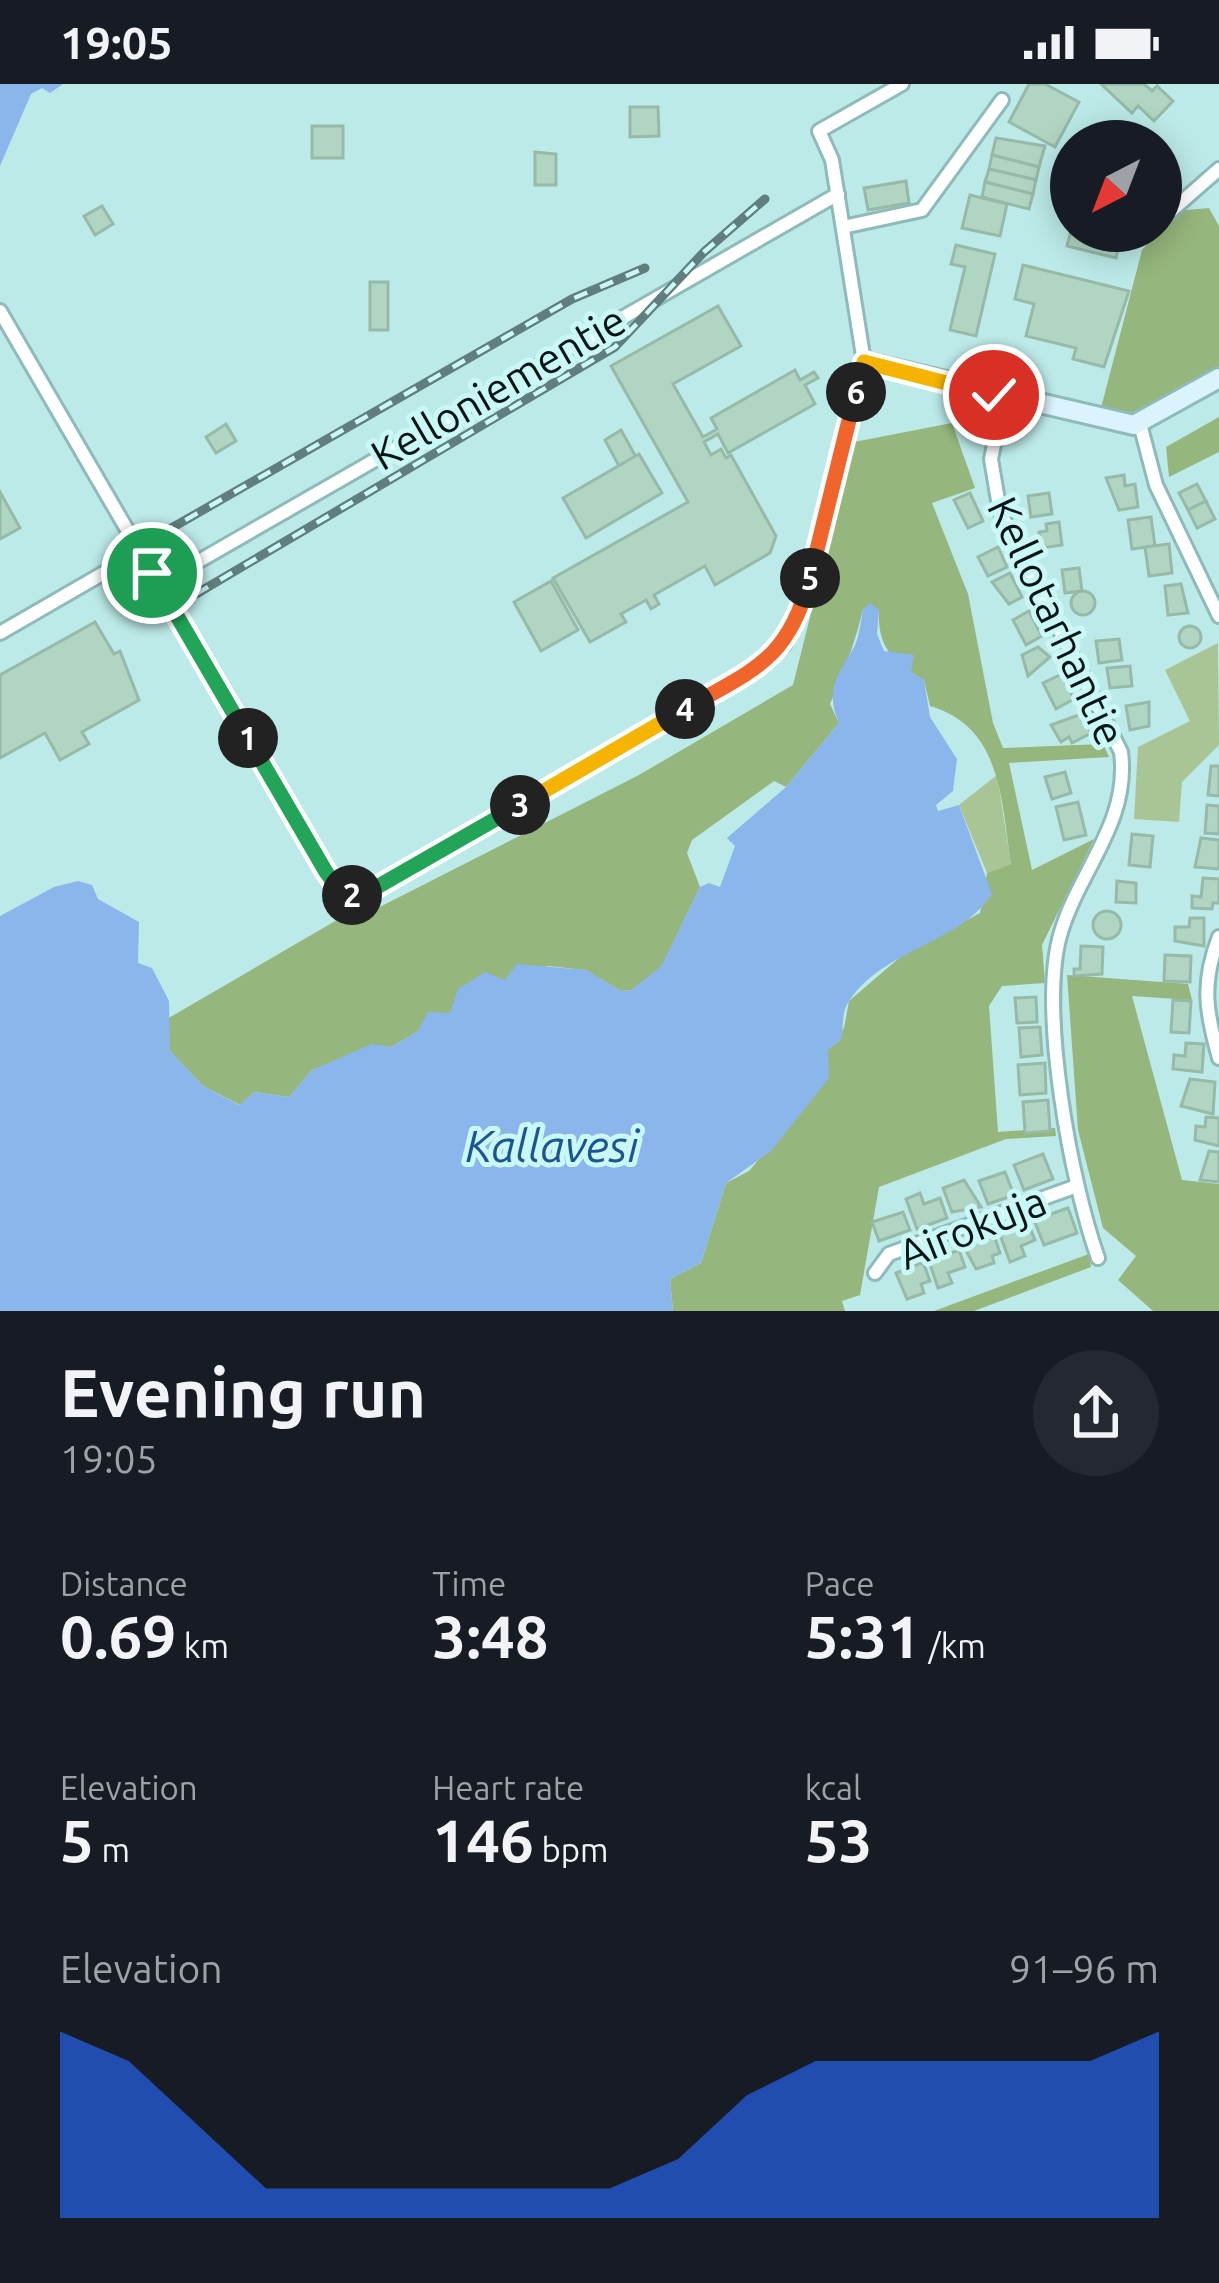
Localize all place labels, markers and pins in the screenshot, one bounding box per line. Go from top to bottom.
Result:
pin [943,344,1045,446]
pin: 6 [826,362,886,422]
pin [101,522,203,624]
pin: 5 [780,548,840,608]
pin: 4 [655,679,715,739]
pin: 1 [218,708,278,768]
pin: 3 [490,775,550,835]
pin: 2 [322,865,382,925]

